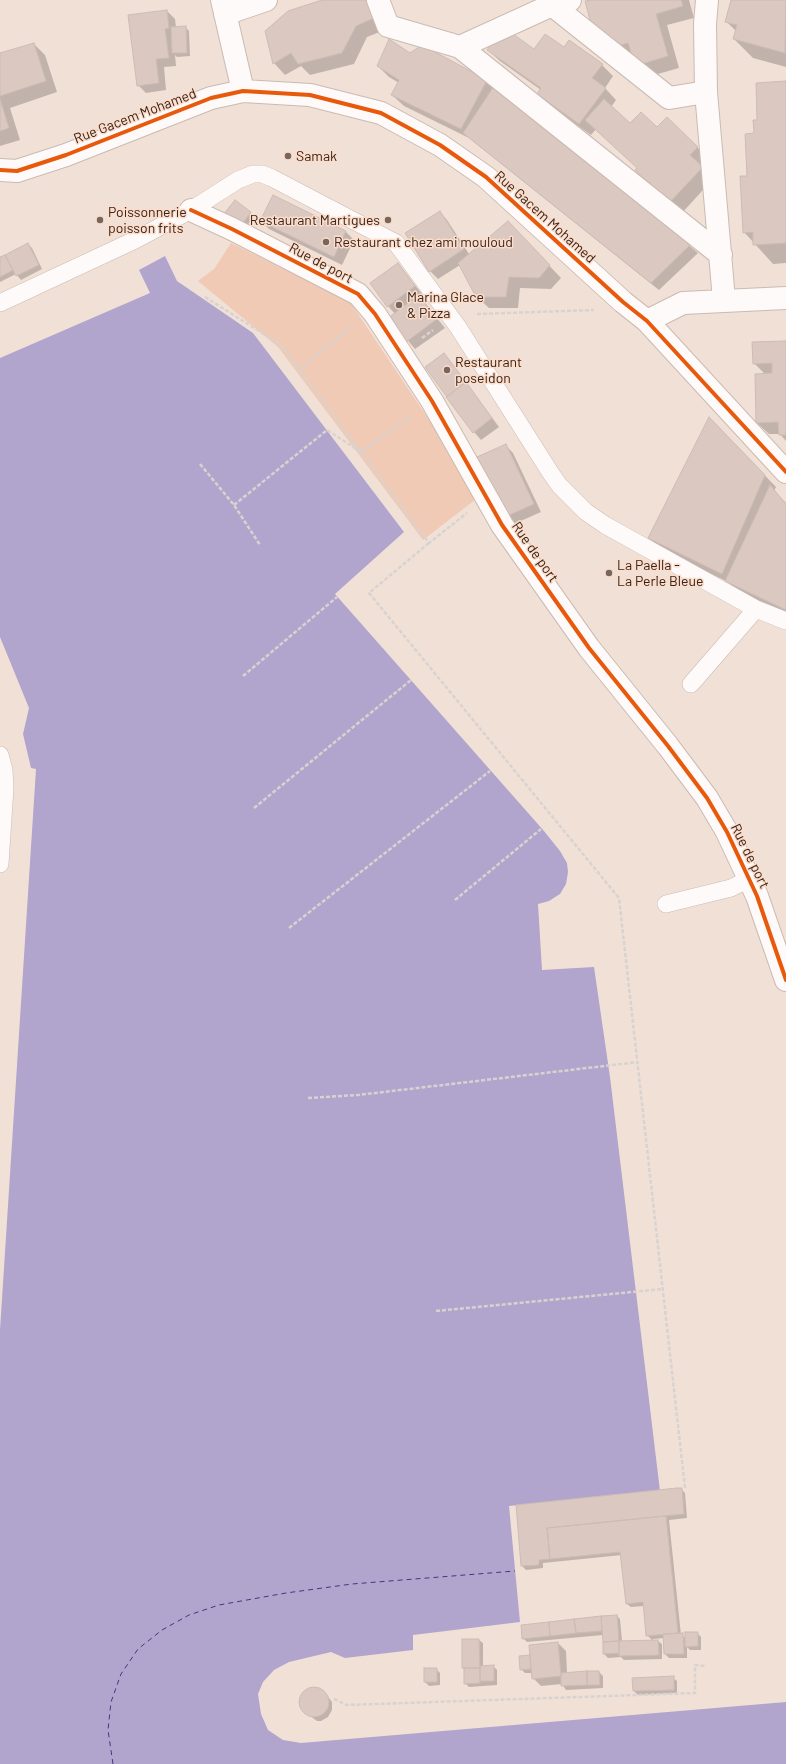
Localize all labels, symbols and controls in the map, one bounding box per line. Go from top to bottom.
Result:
street label: Rue Gacem Mohamed [71,85,199,147]
place label: Samak [296,148,337,164]
marker: Samak [283,151,293,161]
street label: Rue Gacem Mohamed [491,167,599,267]
place label: Poissonnerie poisson frits [108,204,187,236]
place label: Restaurant Martigues [250,212,380,228]
marker: Poissonnerie poisson frits [95,215,105,225]
marker: Restaurant Martigues [383,215,393,225]
place label: Restaurant chez ami mouloud [334,234,513,250]
marker: Restaurant chez ami mouloud [321,237,331,247]
street label: Rue de port [286,239,356,287]
place label: Marina Glace & Pizza [407,289,484,322]
marker: Marina Glace & Pizza [394,300,404,310]
place label: Restaurant poseidon [455,354,522,386]
marker: Restaurant poseidon [442,365,452,375]
street label: Rue de port [508,519,562,585]
place label: La Paella - La Perle Bleue [617,557,703,590]
marker: La Paella - La Perle Bleue [604,568,614,578]
street label: Rue de port [727,821,773,891]

